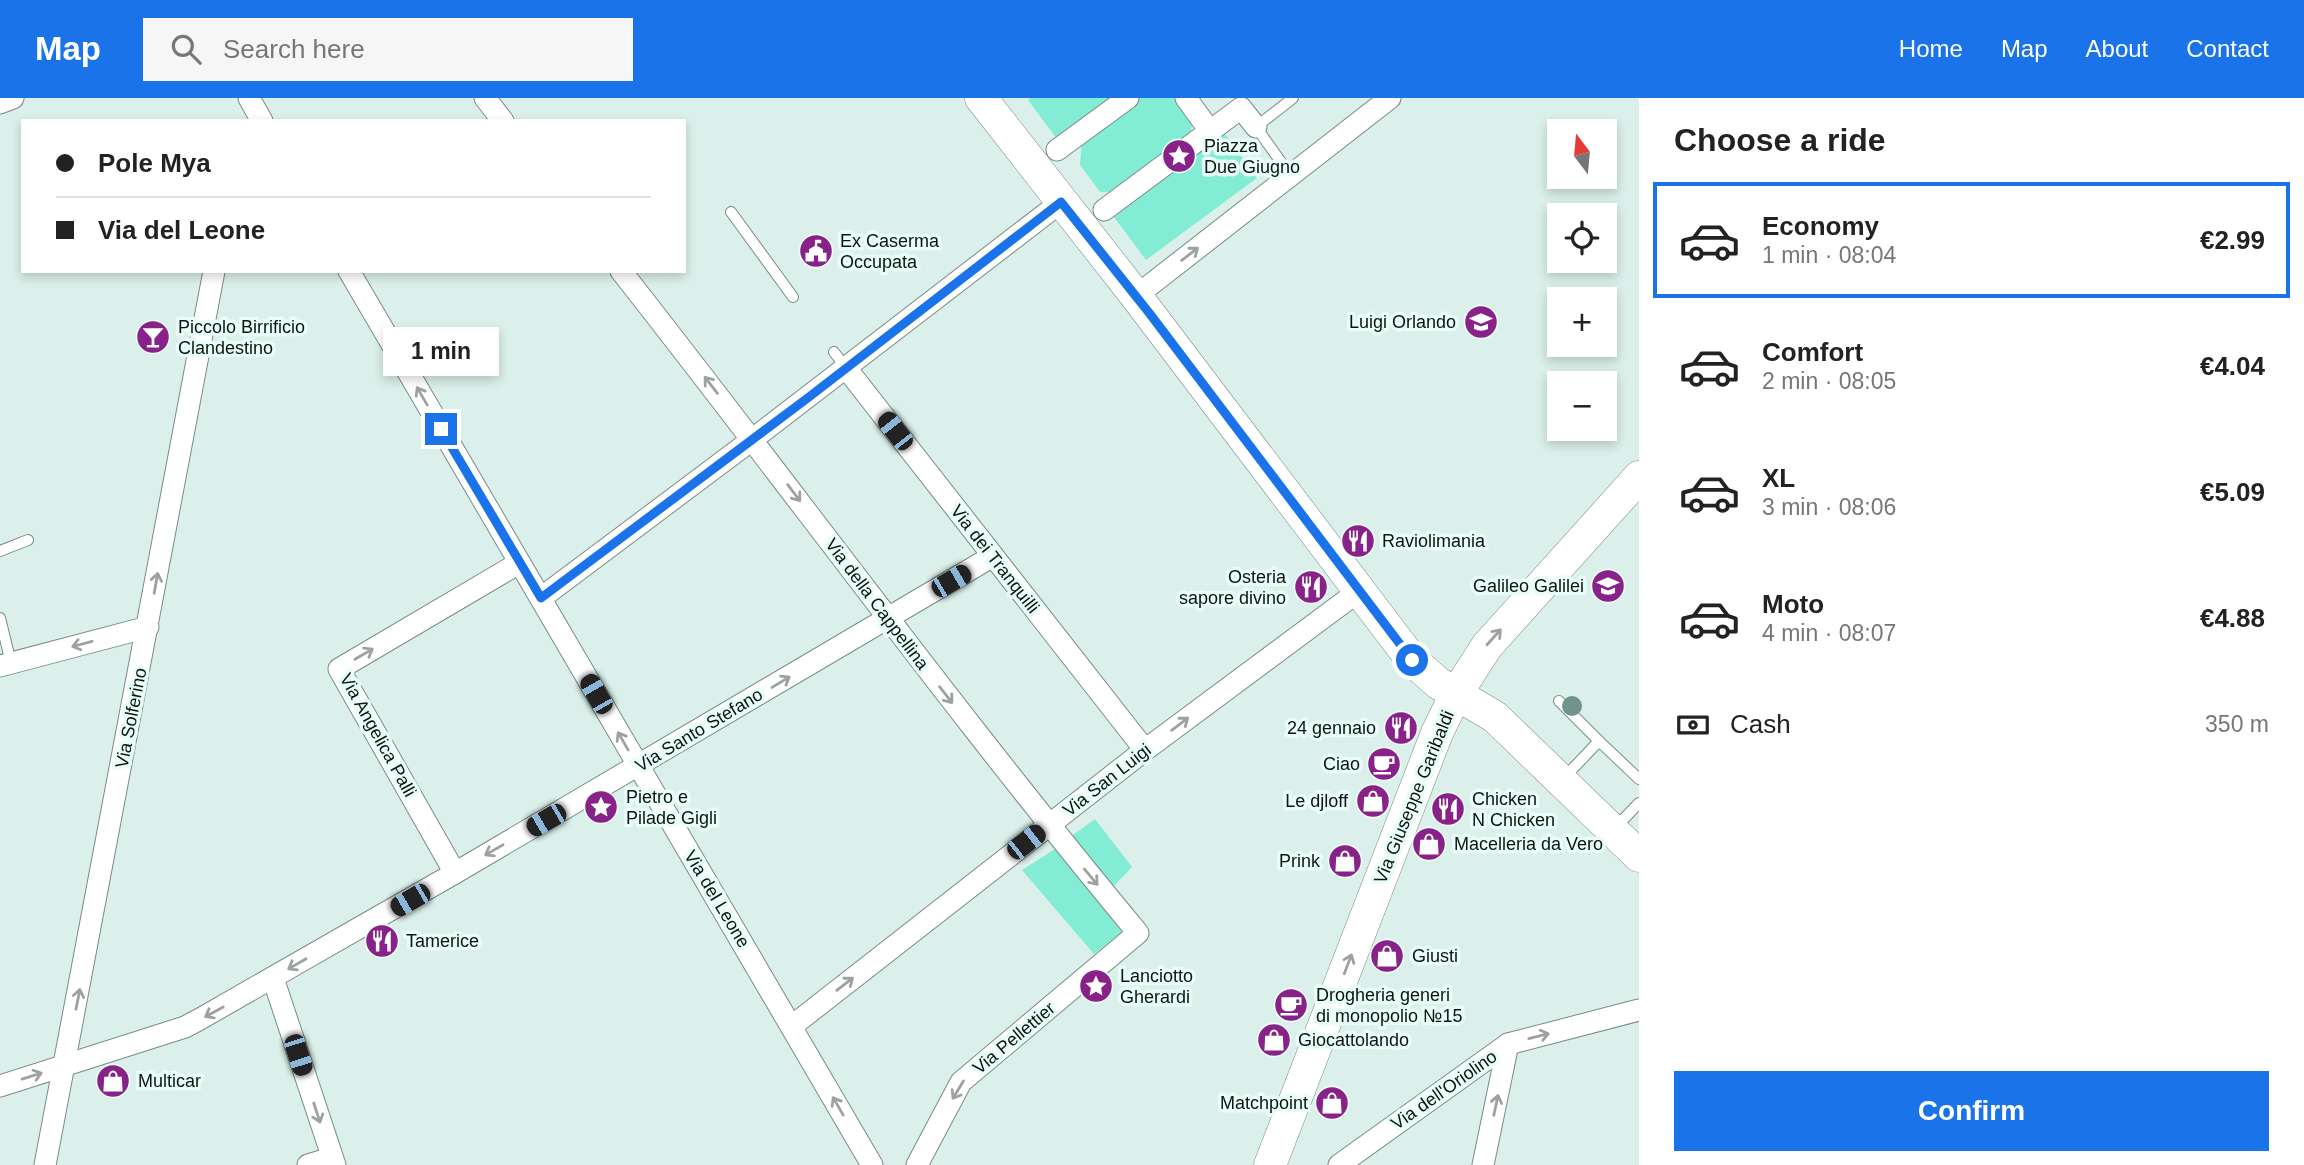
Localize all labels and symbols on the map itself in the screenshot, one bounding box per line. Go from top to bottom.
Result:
north arrow [1547,119,1617,189]
place label: Piazza Due Giugno [1204,136,1300,177]
place icon: Piazza Due Giugno [1160,137,1198,175]
place label: Ex Caserma Occupata [840,231,940,272]
public building icon: Ex Caserma Occupata [797,232,835,270]
one-way arrow [1180,247,1198,262]
school or university icon: Luigi Orlando [1462,303,1500,341]
place label: Luigi Orlando [1349,312,1456,332]
place label: Piccolo Birrificio Clandestino [178,317,305,358]
bar icon: Piccolo Birrificio Clandestino [134,318,172,356]
callout: 1 min [383,328,499,376]
one-way arrow [703,377,718,395]
one-way arrow [415,387,429,407]
car [874,408,917,454]
route end [425,413,457,445]
one-way arrow [787,484,802,502]
street label: Via dei Tranquilli [947,501,1043,617]
restaurant icon: Raviolimania [1339,522,1377,560]
place label: Raviolimania [1382,531,1486,551]
street label: Via della Cappellina [821,535,933,674]
car [928,561,975,601]
place label: Osteria sapore divino [1179,567,1287,608]
school or university icon: Galileo Galilei [1589,567,1627,605]
restaurant icon: Osteria sapore divino [1292,568,1330,606]
one-way arrow [150,572,164,595]
place label: Galileo Galilei [1473,576,1584,596]
one-way arrow [1486,629,1502,647]
one-way arrow [72,638,94,651]
route start [1396,644,1428,676]
one-way arrow [354,647,374,661]
street label: Via Solferino [111,666,151,770]
street label: Via Angelica Palli [336,670,420,800]
car [577,671,616,717]
one-way arrow [770,674,790,688]
street label: Via Santo Stefano [632,684,766,776]
one-way arrow [938,685,953,704]
street label: Via Giuseppe Garibaldi [1370,708,1458,886]
restaurant icon: 24 gennaio [1382,709,1420,747]
one-way arrow [1170,717,1189,731]
place label: 24 gennaio [1287,718,1376,738]
one-way arrow [616,731,630,751]
street label: Via San Luigi [1059,740,1155,820]
cafe icon: Ciao [1365,745,1403,783]
place label: Ciao [1323,754,1360,774]
shop icon: Le djloff [1354,782,1392,820]
place label: Pietro e Pilade Gigli [626,787,717,828]
place icon: Pietro e Pilade Gigli [582,788,620,826]
place label: Chicken N Chicken [1472,789,1555,830]
restaurant icon: Chicken N Chicken [1429,790,1467,828]
place label: Le djloff [1285,791,1349,811]
car [523,800,570,840]
car [1003,821,1050,863]
shop icon: Macelleria da Vero [1410,825,1448,863]
place label: Macelleria da Vero [1454,834,1603,854]
shop icon: Prink [1326,842,1364,880]
one-way arrow [485,843,505,857]
street label: Via del Leone [680,847,754,951]
place label: Prink [1279,851,1321,871]
one-way arrow [1084,868,1099,886]
car [387,880,434,920]
restaurant icon: Tamerice [363,922,401,960]
place label: Tamerice [406,931,479,951]
shop icon: Giusti [1368,937,1406,975]
place label: Giusti [1412,946,1458,966]
one-way arrow [1342,954,1355,976]
one-way arrow [288,957,308,971]
place label: Lanciotto Gherardi [1120,966,1193,1007]
place icon: Lanciotto Gherardi [1077,967,1115,1005]
one-way arrow [836,976,854,991]
place label: Drogheria generi di monopolio №15 [1316,985,1462,1026]
cafe icon: Drogheria generi di monopolio №15 [1272,986,1310,1024]
one-way arrow [71,988,85,1011]
street label: Via Pellettier [969,998,1059,1078]
one-way arrow [204,1005,224,1019]
shop icon: Giocattolando [1255,1021,1293,1059]
one-way arrow [1527,1029,1550,1042]
place label: Giocattolando [1298,1030,1409,1050]
car [282,1032,315,1078]
street label: Via dell'Oriolino [1387,1046,1501,1134]
shop icon: Multicar [94,1062,132,1100]
one-way arrow [21,1069,43,1081]
place label: Multicar [138,1071,201,1091]
one-way arrow [950,1080,964,1100]
shop icon: Matchpoint [1313,1084,1351,1122]
place label: Matchpoint [1220,1093,1308,1113]
one-way arrow [1489,1094,1503,1117]
one-way arrow [830,1096,844,1116]
one-way arrow [311,1102,324,1124]

